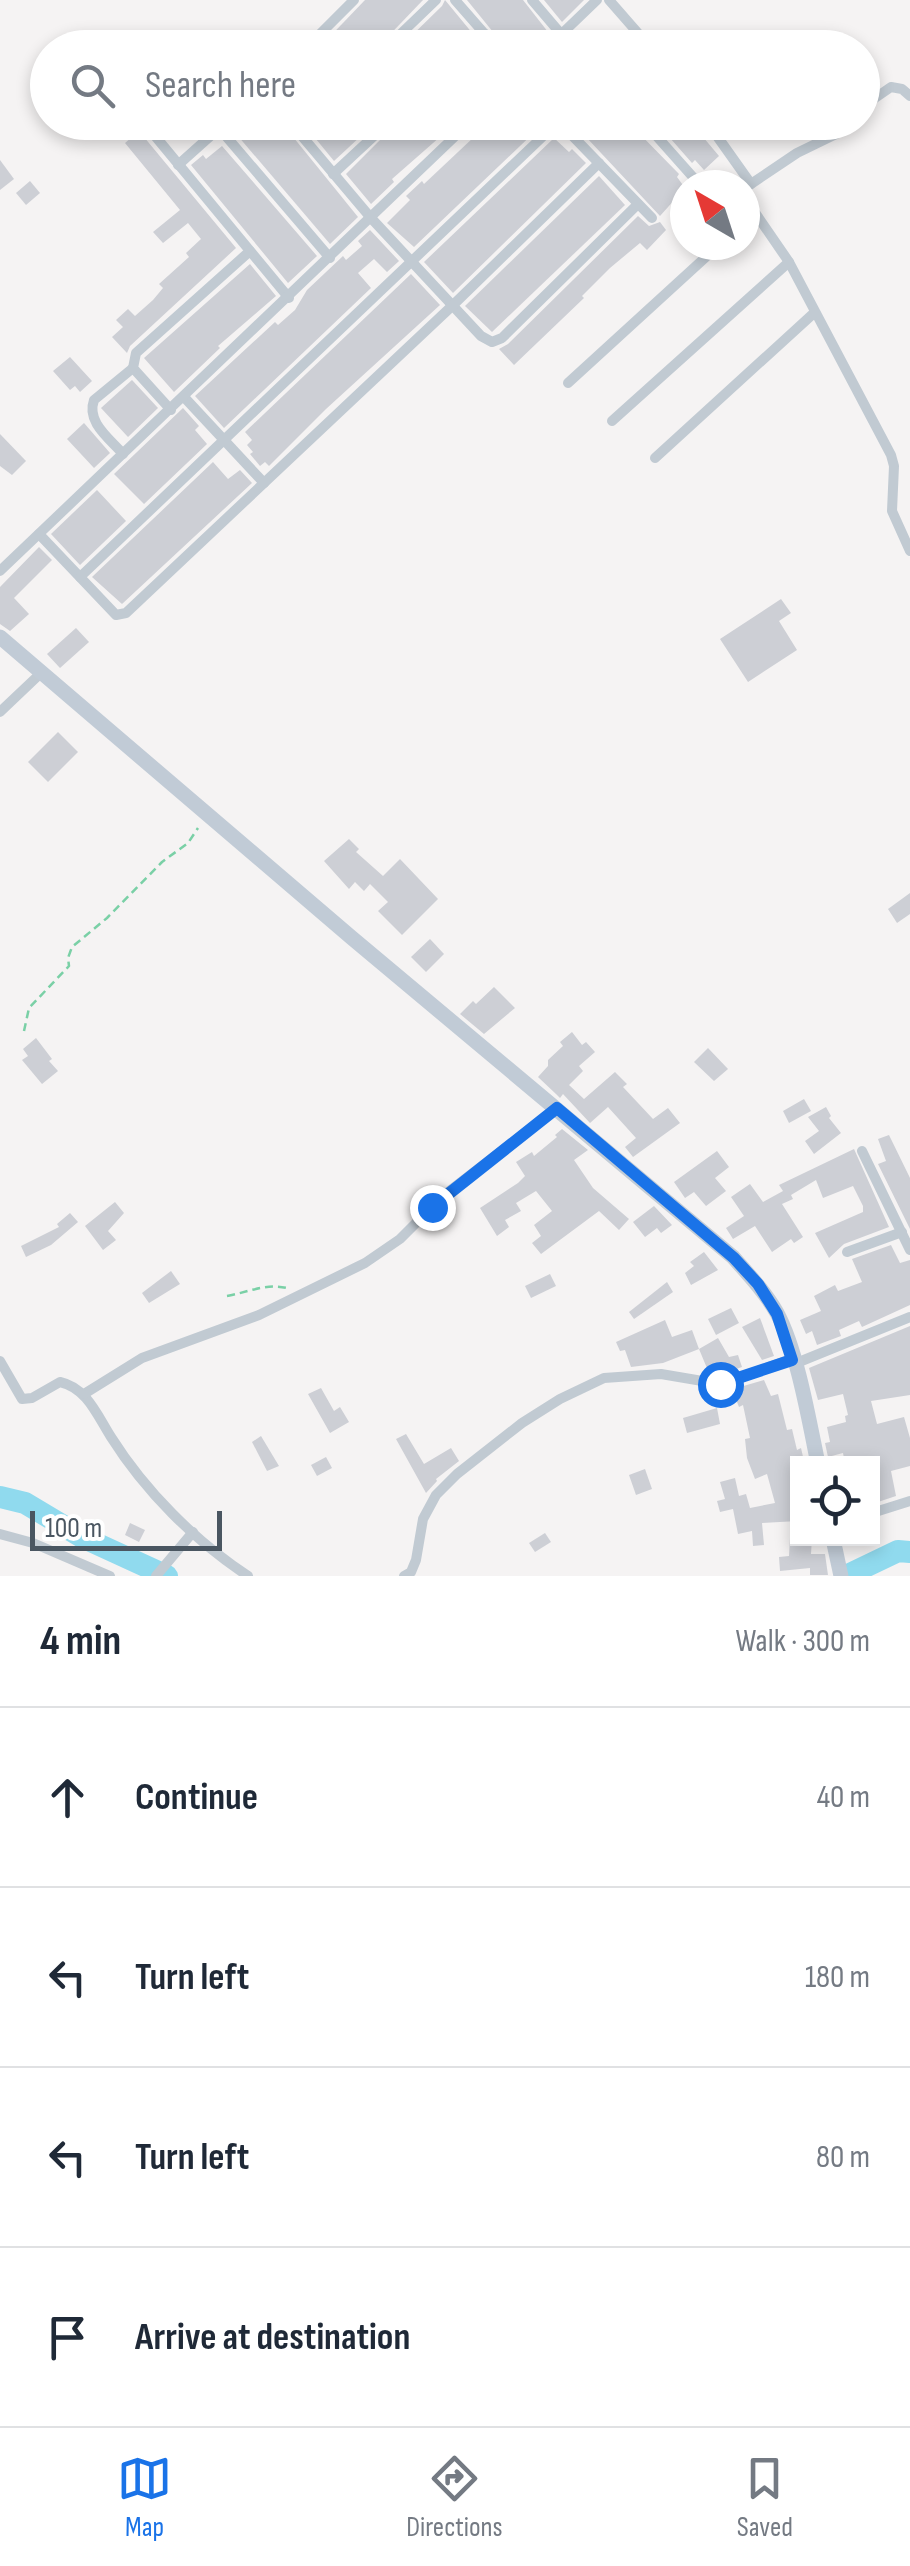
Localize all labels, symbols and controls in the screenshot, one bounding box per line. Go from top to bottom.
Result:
search box [30,30,880,140]
icon: search [65,58,120,113]
text: Search here [145,63,296,108]
north arrow [670,170,760,260]
route end [410,1185,456,1231]
route start [698,1362,744,1408]
map controls [790,1456,880,1546]
button: locate [790,1456,880,1546]
scale bar [30,1506,222,1551]
text: 100 m [45,1512,102,1545]
text: 4 min [40,1616,121,1667]
text: Walk · 300 m [735,1622,870,1661]
icon: ahead [40,1770,95,1825]
text: Continue [135,1775,258,1820]
text: 40 m [817,1778,870,1817]
icon: left [40,1950,95,2005]
text: Turn left [135,1955,249,2000]
text: 180 m [805,1958,870,1997]
icon: left [40,2130,95,2185]
text: Turn left [135,2135,249,2180]
text: 80 m [816,2138,870,2177]
icon: arrive [40,2310,95,2365]
text: Arrive at destination [135,2315,410,2360]
tab: Map [117,2451,172,2544]
tab: Directions [406,2451,503,2544]
tab: Saved [737,2451,793,2544]

